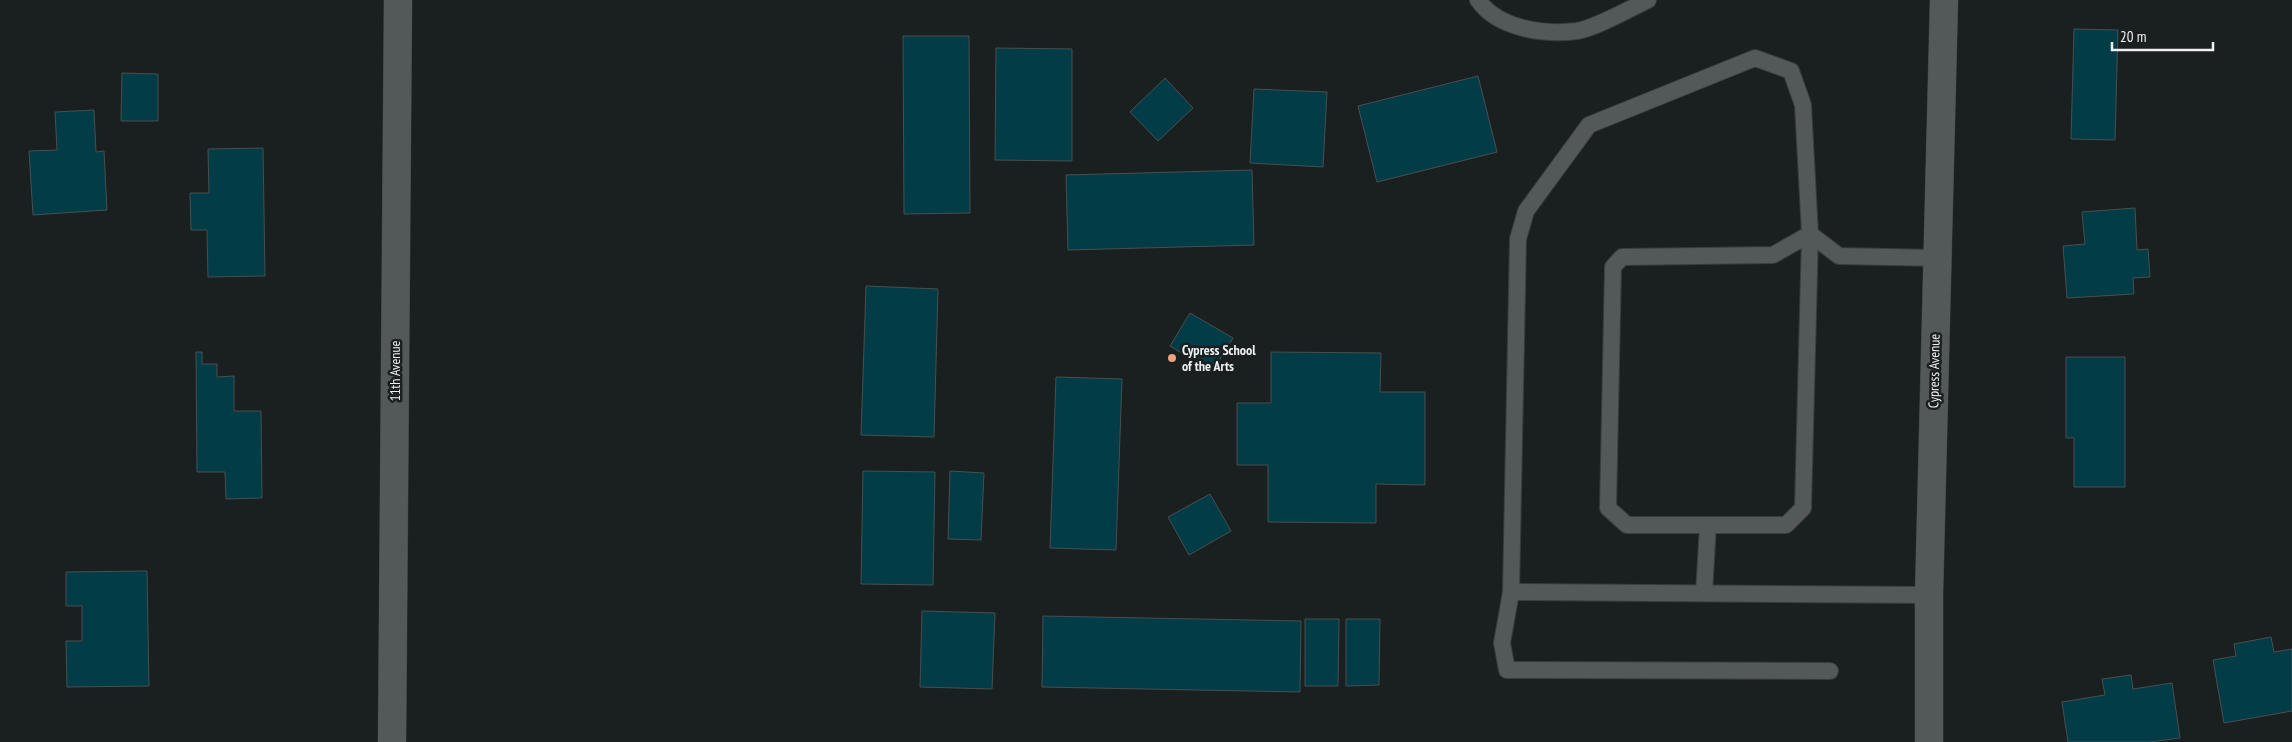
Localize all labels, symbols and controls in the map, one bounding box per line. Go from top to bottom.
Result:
scale bar [2112,20,2213,52]
text: 20 m [2120,27,2146,46]
street label: Cypress Avenue [1924,333,1944,408]
street label: 11th Avenue [386,340,404,401]
place label: Cypress School of the Arts [1182,341,1256,375]
marker: Cypress School of the Arts [1166,352,1178,364]

